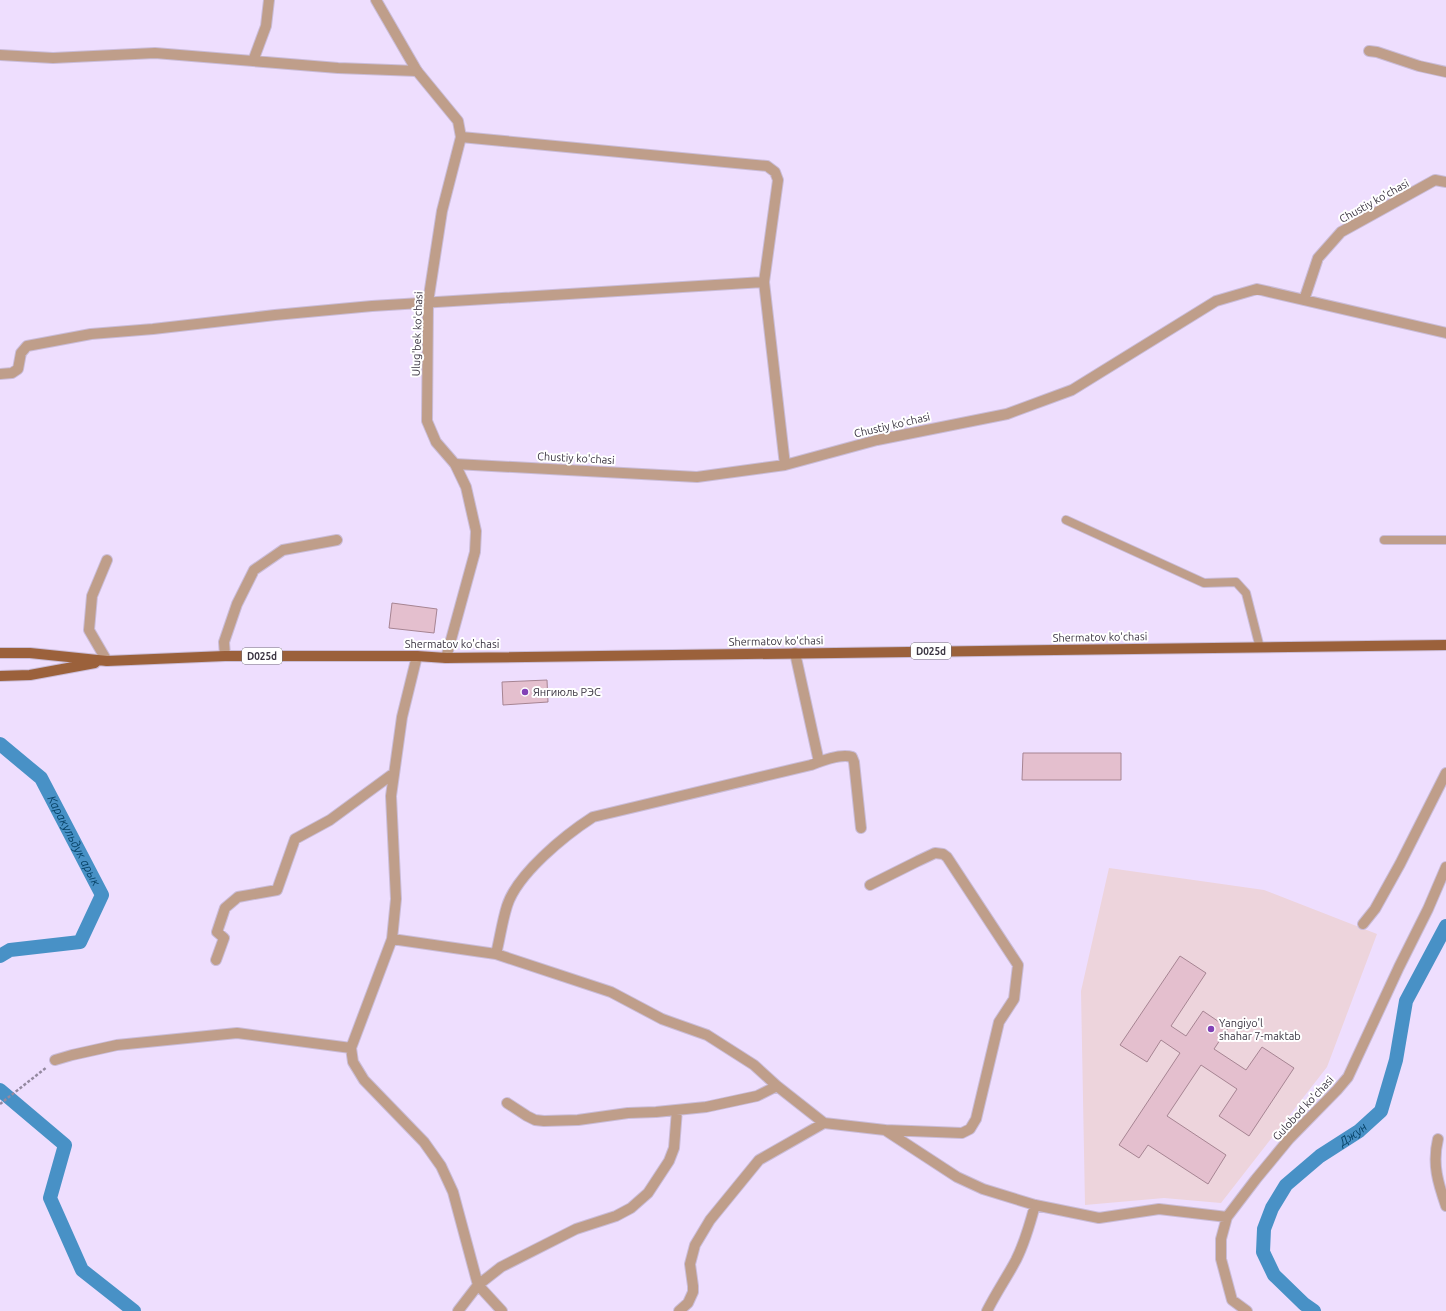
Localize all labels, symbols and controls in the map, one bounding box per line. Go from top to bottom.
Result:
street label: Chustiy ko'chasi [1337,177,1411,225]
street label: Ulug'bek ko'chasi [410,291,424,377]
street label: Chustiy ko'chasi [853,410,931,440]
street label: Chustiy ko'chasi [537,450,615,466]
street label: Shermatov ko'chasi [1053,630,1147,644]
street label: Shermatov ko'chasi [729,634,823,648]
street label: Shermatov ko'chasi [405,638,499,650]
road number: D025d [911,643,951,659]
road number: D025d [242,648,282,664]
place label: Янгиюль РЭС [533,686,601,698]
marker: Янгиюль РЭС [520,687,530,697]
water label: Каракульдук арык [45,793,103,889]
place label: Yangiyo'l shahar 7-maktab [1219,1017,1301,1042]
marker: Yangiyo'l shahar 7-maktab [1206,1024,1216,1034]
street label: Gulobod ko'chasi [1270,1073,1336,1143]
water label: Джун [1335,1120,1370,1149]

